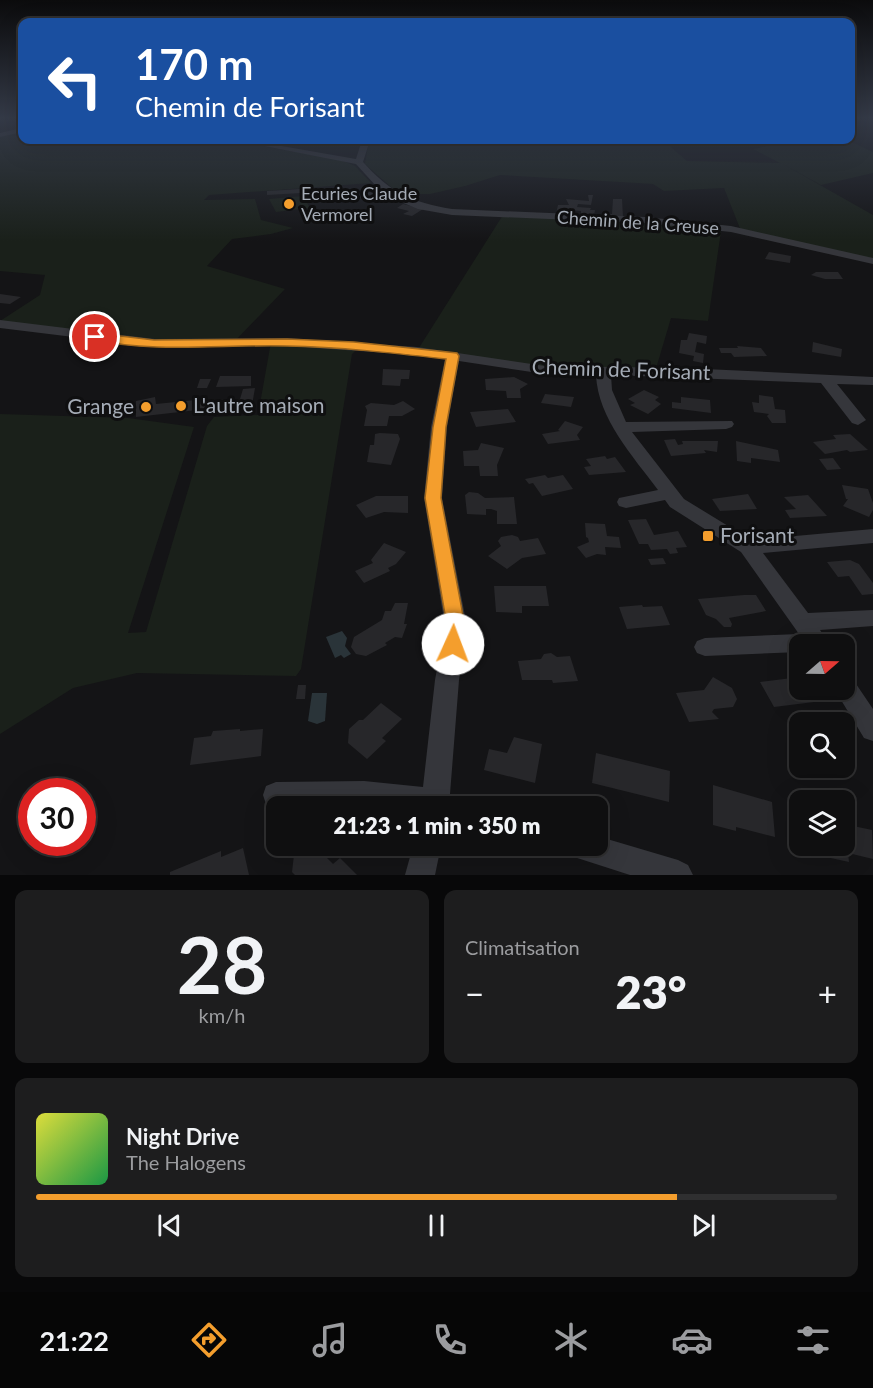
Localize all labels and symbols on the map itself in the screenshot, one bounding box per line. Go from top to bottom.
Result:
place label: Ecuries Claude Vermorel [301,182,417,225]
marker: Ecuries Claude Vermorel [282,197,296,211]
street label: Chemin de la Creuse [556,205,720,239]
pin [69,311,120,362]
street label: Chemin de Forisant [531,353,711,384]
place label: L'autre maison [193,392,325,417]
place label: Grange [67,393,134,418]
marker: L'autre maison [174,399,188,413]
marker: Grange [139,400,153,414]
place label: Forisant [720,522,795,547]
marker: Forisant [701,529,715,543]
position arrow [421,612,485,676]
north arrow [789,634,855,700]
speed limit sign: 30 [18,778,96,856]

